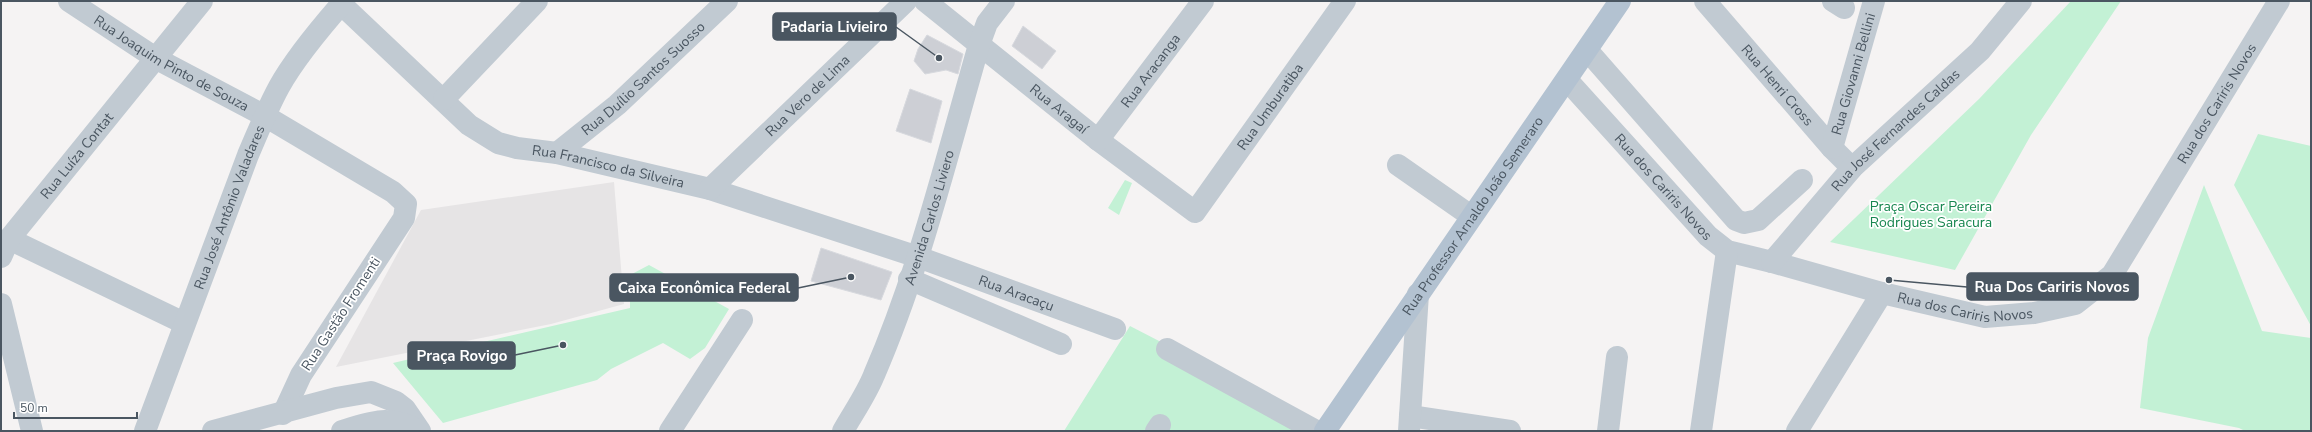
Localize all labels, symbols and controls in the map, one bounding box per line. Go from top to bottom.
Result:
street label: Rua Joaquim Pinto de Souza [90,11,252,115]
street label: Rua Giovanni Bellini [1827,11,1880,137]
callout: Padaria Livieiro [773,13,896,40]
street label: Rua Duílio Santos Suosso [577,17,709,140]
text: Padaria Livieiro [780,17,888,37]
street label: Rua Aracanga [1116,30,1185,112]
street label: Rua dos Cariris Novos [2173,39,2261,167]
street label: Rua Henri Cross [1737,40,1818,130]
street label: Rua Vero de Lima [761,50,854,141]
street label: Rua Umburatiba [1232,59,1307,154]
street label: Rua José Fernandes Caldas [1827,64,1964,195]
street label: Rua Aragaí [1026,79,1093,138]
street label: Rua Luíza Contat [36,108,117,203]
street label: Rua Professor Arnaldo João Semeraro [1398,112,1548,319]
street label: Rua José Antônio Valadares [189,122,269,292]
street label: Rua dos Cariris Novos [1610,129,1717,245]
street label: Rua Francisco da Silveira [531,140,686,192]
street label: Avenida Carlos Liviero [900,148,959,288]
park label: Praça Oscar Pereira Rodrigues Saracura [1870,197,1992,232]
street label: Rua Gastão Fromenti [297,253,385,375]
street label: Rua Aracaçu [976,270,1057,315]
callout: Rua Dos Cariris Novos [1967,273,2138,300]
callout: Caixa Econômica Federal [610,274,798,301]
text: Rua Dos Cariris Novos [1975,277,2130,297]
text: Caixa Econômica Federal [618,278,791,298]
street label: Rua dos Cariris Novos [1895,287,2034,327]
callout: Praça Rovigo [408,342,515,369]
text: Praça Rovigo [417,346,508,366]
scale bar [14,394,137,420]
text: 50 m [20,400,48,416]

